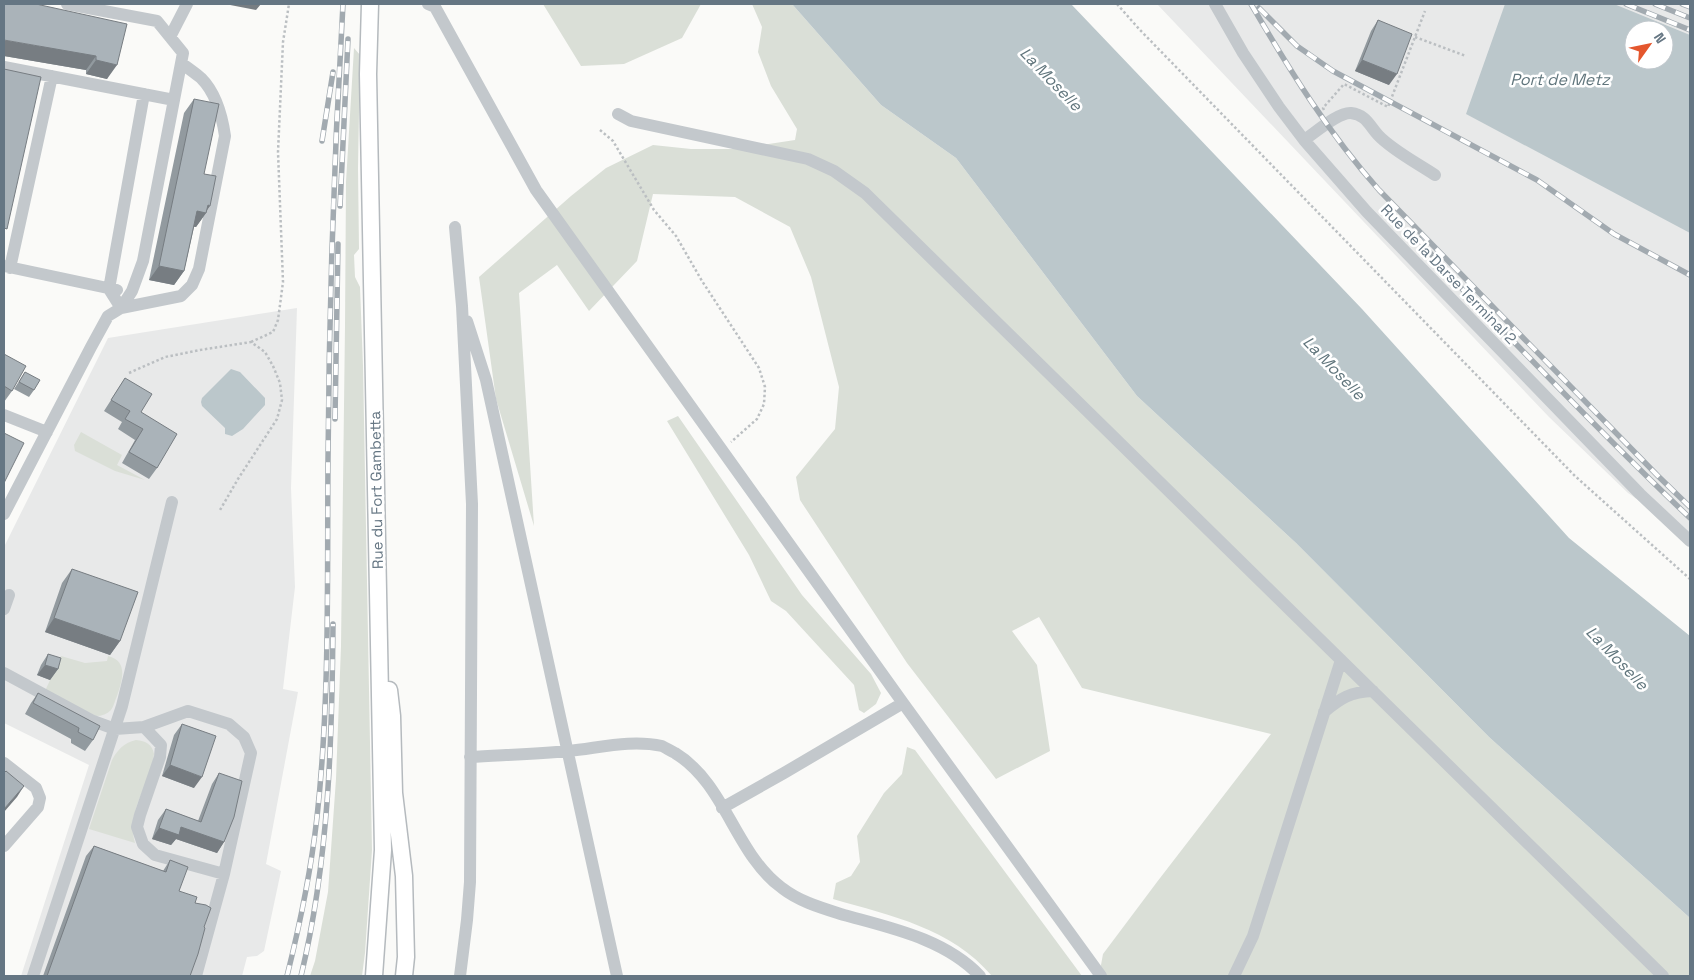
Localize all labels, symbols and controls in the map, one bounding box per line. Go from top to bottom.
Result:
north arrow [1624,20,1674,70]
text: N [1650,29,1670,47]
water label: La Moselle [1015,43,1087,116]
water label: Port de Metz [1510,69,1611,90]
street label: Rue de la Darse Terminal 2 [1377,200,1521,348]
water label: La Moselle [1298,332,1370,405]
street label: Rue du Fort Gambetta [365,410,387,569]
water label: La Moselle [1581,622,1653,695]

